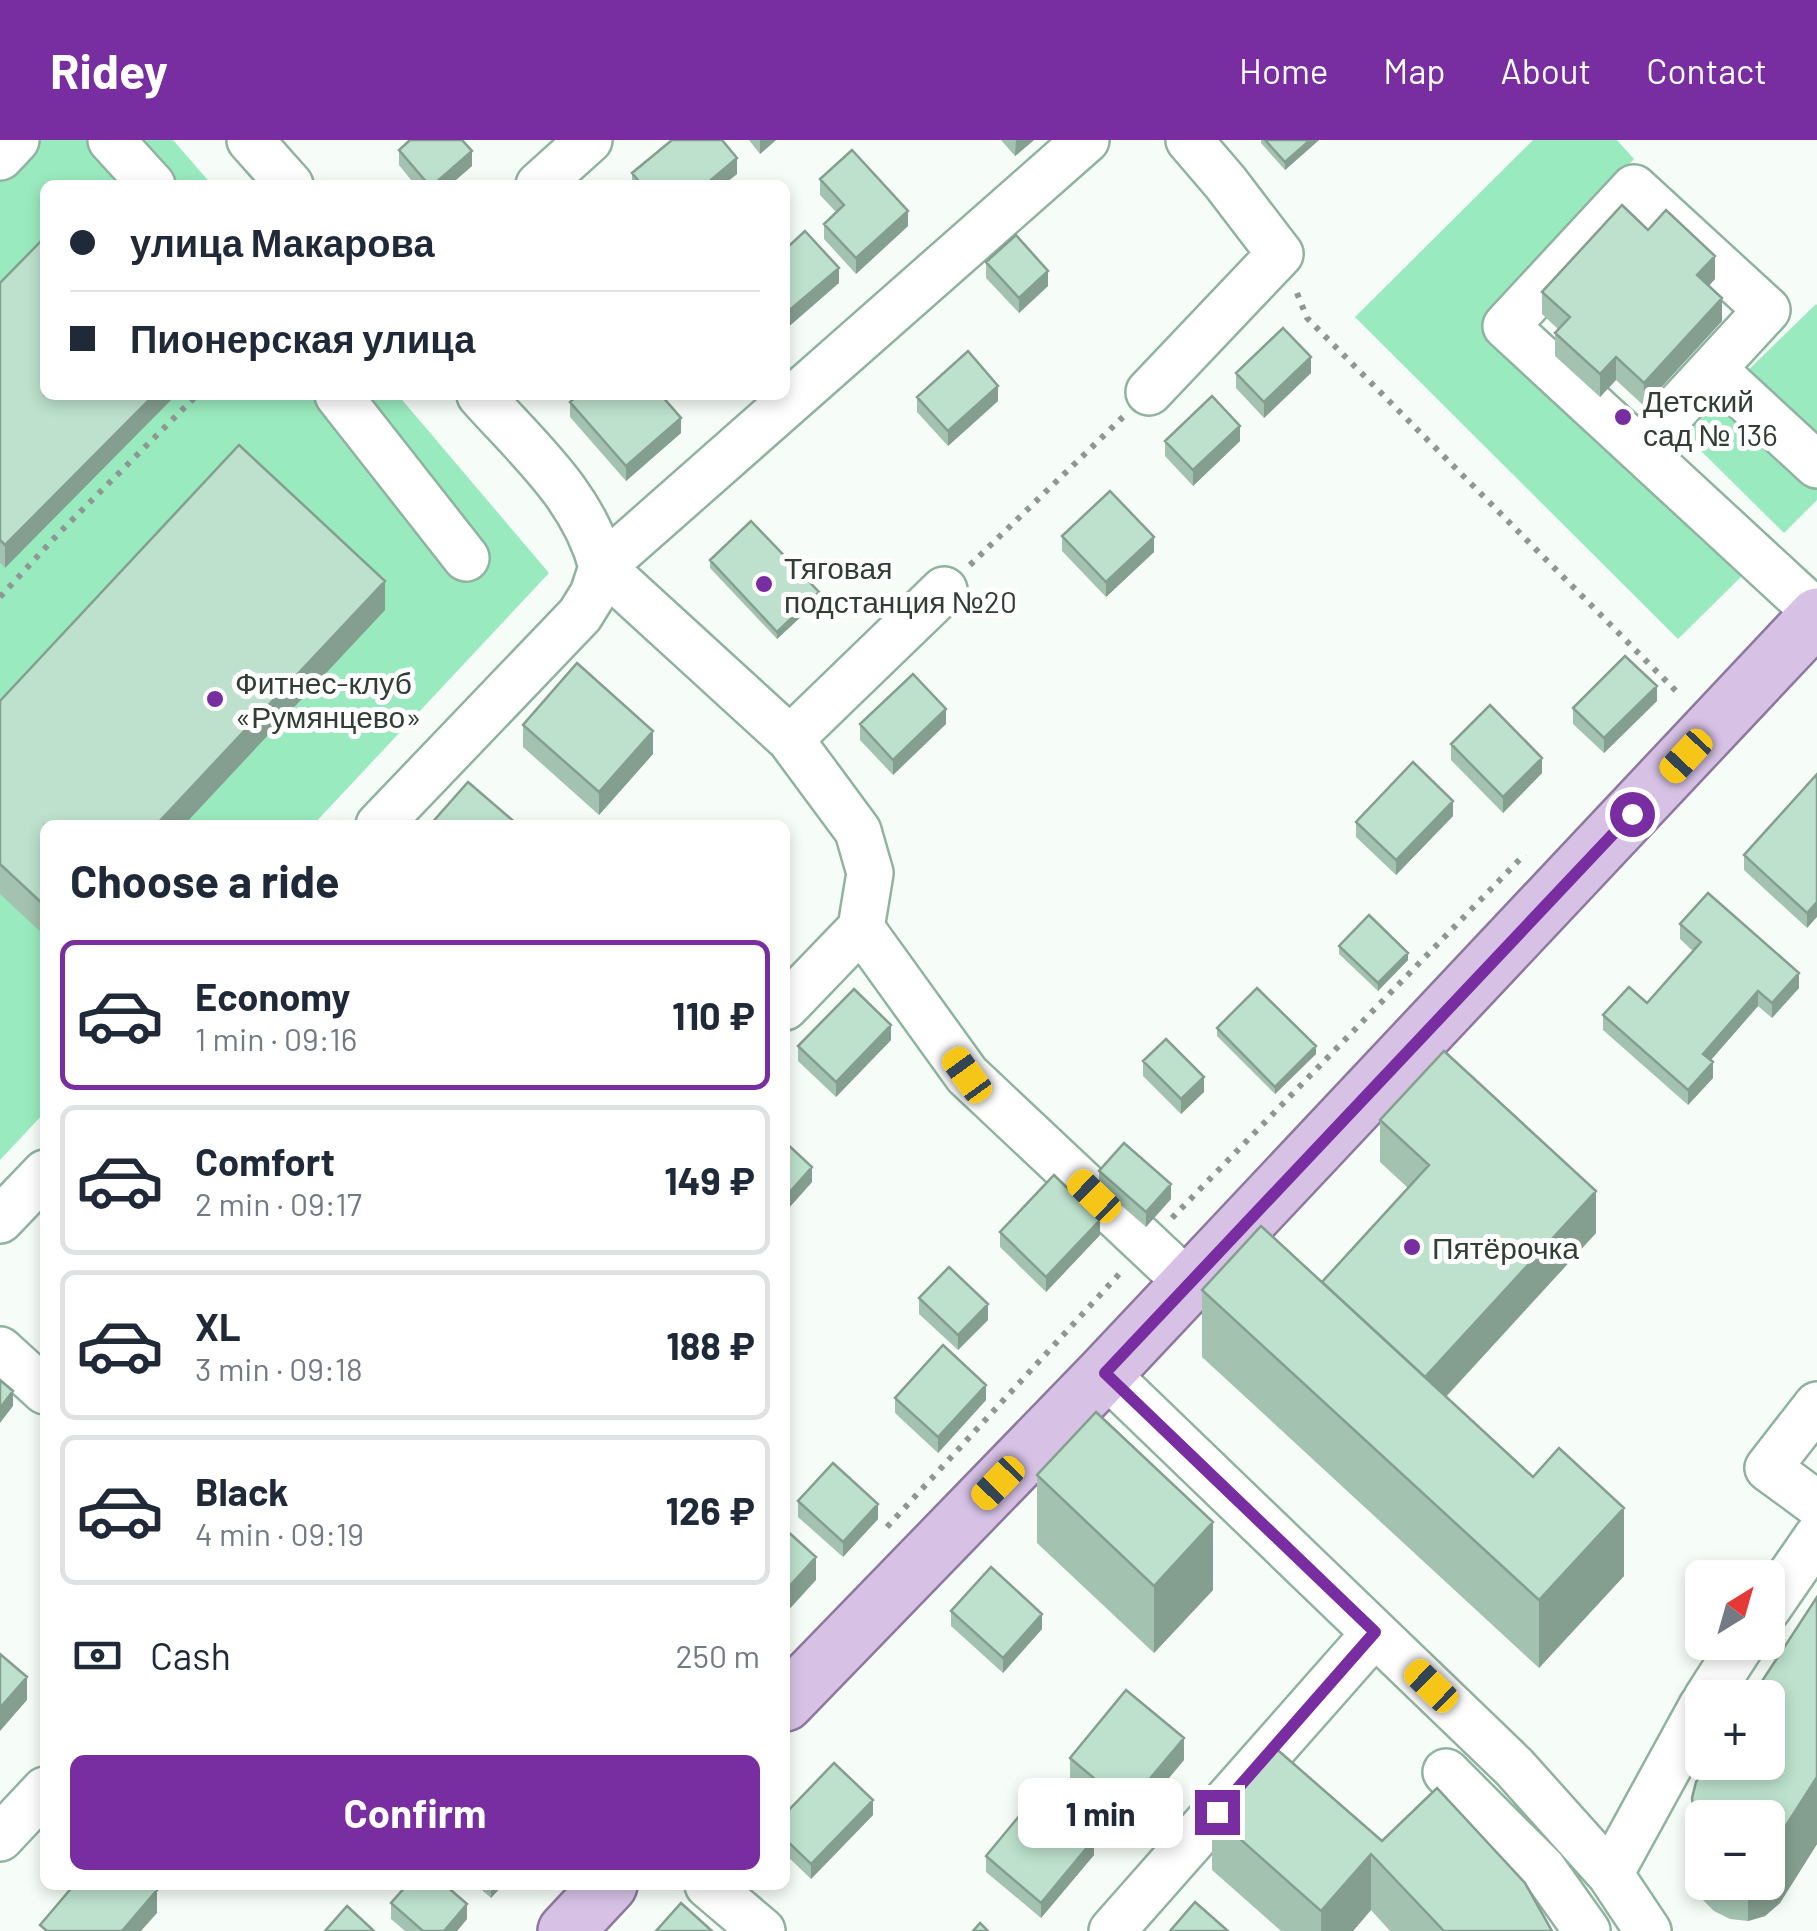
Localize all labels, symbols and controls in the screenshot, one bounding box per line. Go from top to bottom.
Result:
text: Ridey [50,41,168,99]
text: Home [1239,49,1328,91]
text: Map [1383,49,1446,91]
text: About [1501,49,1591,91]
text: Contact [1646,49,1767,91]
text: улица Макарова [130,219,435,265]
text: Пионерская улица [130,315,475,361]
place label: Детский сад № 136 [1643,382,1778,452]
marker: Детский сад № 136 [1612,406,1634,428]
place label: Тяговая подстанция №20 [784,549,1017,619]
marker: Тяговая подстанция №20 [753,573,775,595]
place label: Фитнес-клуб «Румянцево» [235,664,421,734]
marker: Фитнес-клуб «Румянцево» [204,688,226,710]
car [1655,724,1717,788]
route start [1610,792,1655,837]
text: Choose a ride [70,853,340,907]
icon: car [75,970,165,1060]
text: Economy [195,973,350,1019]
text: 110 ₽ [672,992,755,1038]
text: 1 min · 09:16 [195,1019,357,1057]
car [937,1042,997,1108]
icon: car [75,1135,165,1225]
text: Comfort [195,1138,335,1184]
text: 149 ₽ [664,1157,755,1203]
car [1062,1164,1126,1228]
text: 2 min · 09:17 [195,1184,362,1222]
place label: Пятёрочка [1432,1229,1579,1265]
marker: Пятёрочка [1401,1236,1423,1258]
icon: car [75,1300,165,1390]
text: XL [195,1303,241,1349]
text: 188 ₽ [666,1322,755,1368]
text: 3 min · 09:18 [195,1349,363,1387]
car [966,1451,1030,1515]
icon: car [75,1465,165,1555]
text: Black [195,1468,289,1514]
text: 126 ₽ [666,1487,755,1533]
text: 4 min · 09:19 [195,1514,364,1552]
north arrow [1685,1560,1785,1660]
map controls [1685,1560,1785,1900]
icon: cash [70,1628,125,1683]
text: Cash [150,1632,231,1678]
text: 250 m [675,1636,760,1674]
car [1399,1654,1463,1718]
button: + [1685,1680,1785,1780]
button: Confirm [70,1755,760,1870]
callout: 1 min [1017,1777,1182,1847]
route end [1195,1790,1240,1835]
text: 1 min [1065,1794,1136,1832]
button: − [1685,1800,1785,1900]

